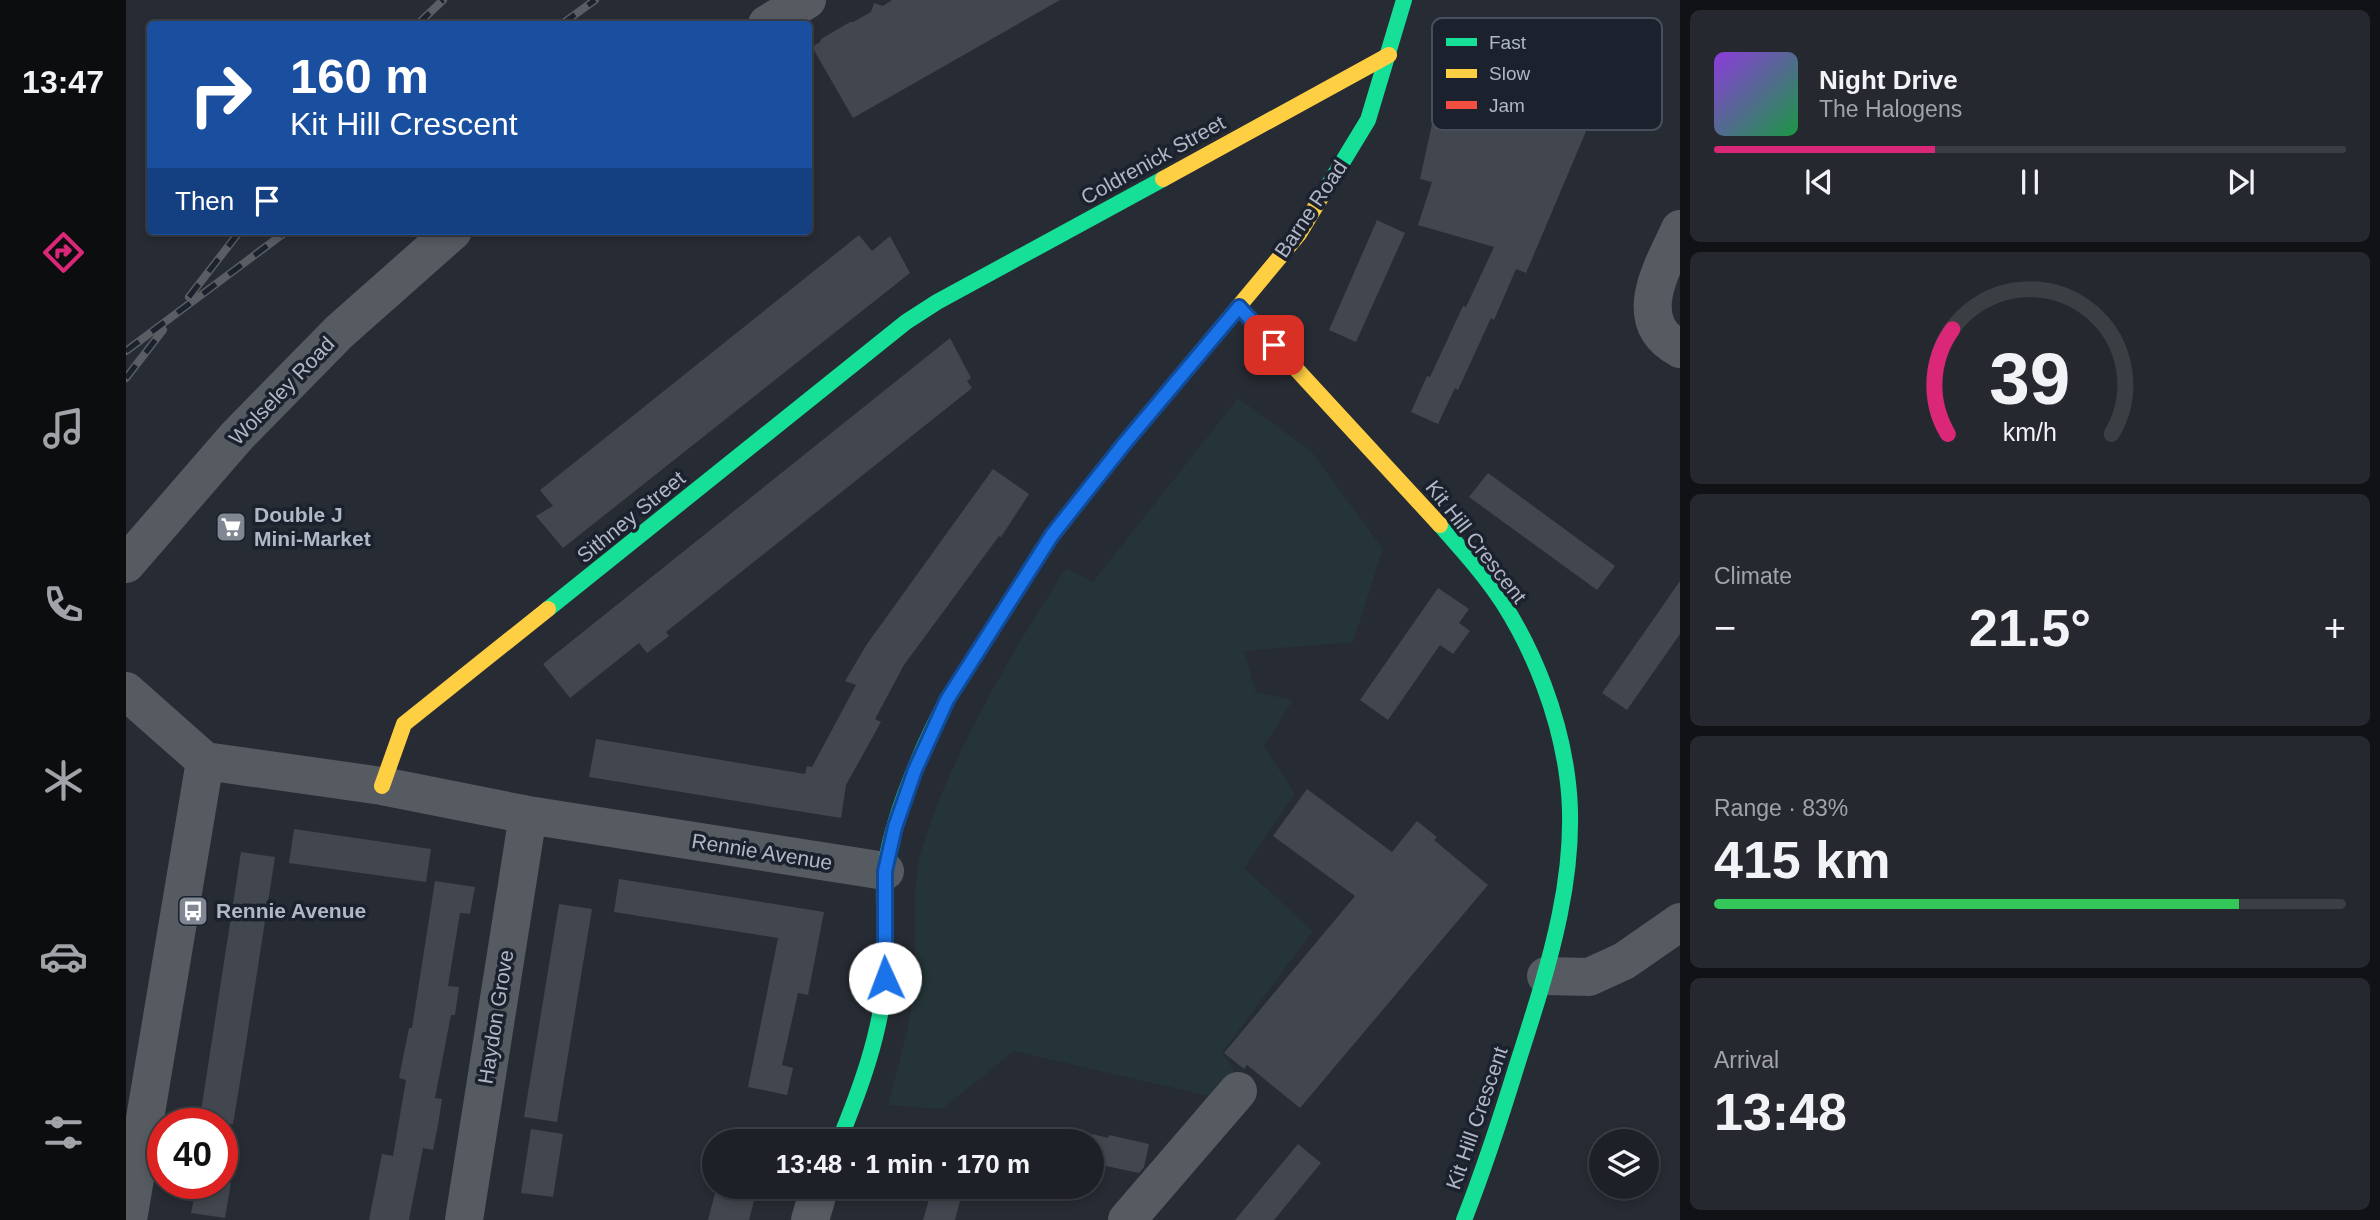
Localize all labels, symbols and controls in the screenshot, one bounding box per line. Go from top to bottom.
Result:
legend [1432,18,1662,130]
text: Fast [1489,32,1527,53]
icon: right [175,49,266,140]
text: 160 m [290,49,429,103]
text: Slow [1489,63,1530,84]
text: 13:47 [22,64,104,100]
text: Night Drive [1819,65,1958,95]
text: Jam [1489,95,1525,116]
text: The Halogens [1819,96,1962,122]
text: Kit Hill Crescent [290,106,518,142]
street label: Coldrenick Street [1077,110,1229,209]
street label: Barne Road [1270,156,1351,262]
icon: previous [1800,163,1838,201]
icon: pause [2011,163,2049,201]
icon: next [2222,163,2260,201]
icon: arrive [248,182,286,220]
text: Then [175,186,234,216]
icon: directions [39,228,88,277]
pin [1244,315,1304,375]
icon: arrive [1255,326,1293,364]
street label: Wolseley Road [224,332,339,449]
text: 39 [1990,338,2070,419]
icon: music [39,404,88,453]
text: km/h [2003,418,2057,446]
street label: Sithney Street [572,466,689,567]
street label: Kit Hill Crescent [1421,476,1532,608]
place label: Double J Mini-Market [254,503,371,550]
supermarket icon: Double J Mini-Market [214,510,248,544]
text: Climate [1714,563,1792,589]
icon: phone [39,580,88,629]
text: 21.5° [1969,599,2091,657]
text: − [1714,607,1736,649]
text: + [2324,607,2346,649]
icon: climate [39,756,88,805]
text: Range · 83% [1714,795,1848,821]
street label: Rennie Avenue [690,829,834,874]
text: 415 km [1714,831,1890,889]
bus stop icon: Rennie Avenue [176,894,210,928]
place label: Rennie Avenue [216,899,366,922]
icon: car [39,932,88,981]
position arrow [848,941,922,1015]
street label: Haydon Grove [474,948,517,1086]
street label: Kit Hill Crescent [1441,1043,1512,1192]
text: Arrival [1714,1047,1779,1073]
text: 13:48 [1714,1083,1847,1141]
icon: filters [39,1108,88,1157]
speed limit sign: 40 [147,1108,238,1199]
map controls [1589,1129,1659,1199]
button: layers [1589,1129,1659,1199]
text: 13:48 · 1 min · 170 m [776,1149,1030,1179]

